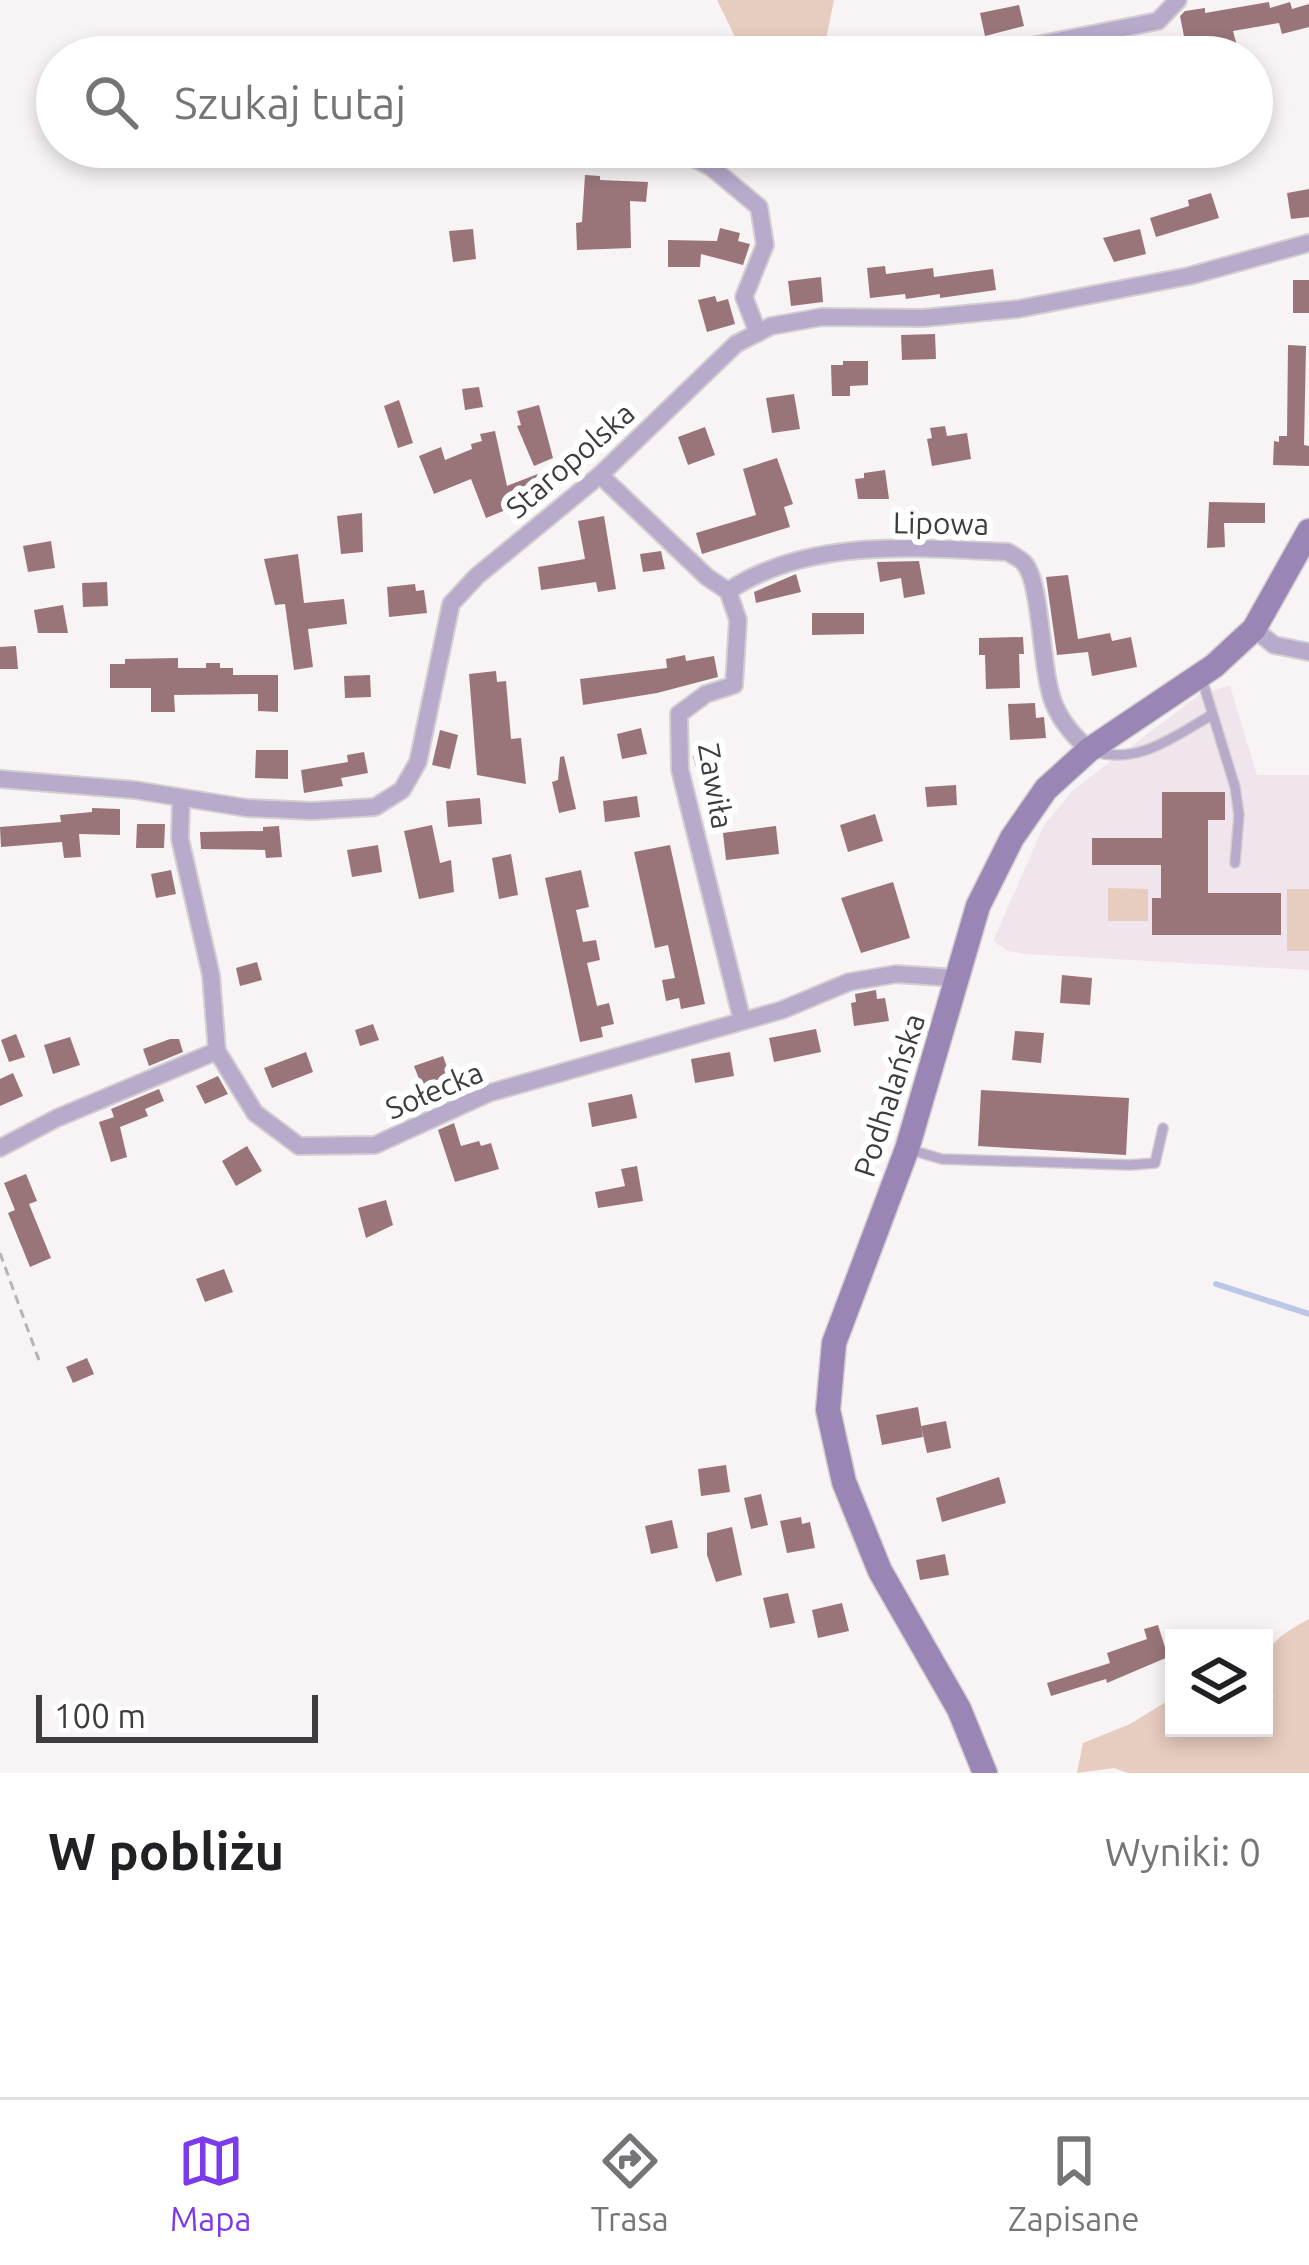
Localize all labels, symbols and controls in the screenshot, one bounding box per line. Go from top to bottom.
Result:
search box [36,36,1273,168]
icon: search [78,69,144,135]
text: Szukaj tutaj [174,77,406,128]
street label: Staropolska [499,395,641,525]
street label: Lipowa [893,505,989,541]
street label: Zawiła [692,740,740,832]
street label: Podhalańska [847,1009,931,1181]
street label: Sołecka [380,1054,488,1126]
map controls [1165,1629,1273,1737]
button: layers [1165,1629,1273,1737]
scale bar [36,1689,318,1742]
text: 100 m [54,1697,146,1734]
text: W pobliżu [48,1822,284,1880]
text: Wyniki: 0 [1105,1830,1261,1873]
tab: Mapa [170,2128,252,2237]
tab: Trasa [591,2128,669,2237]
tab: Zapisane [1008,2128,1139,2237]

